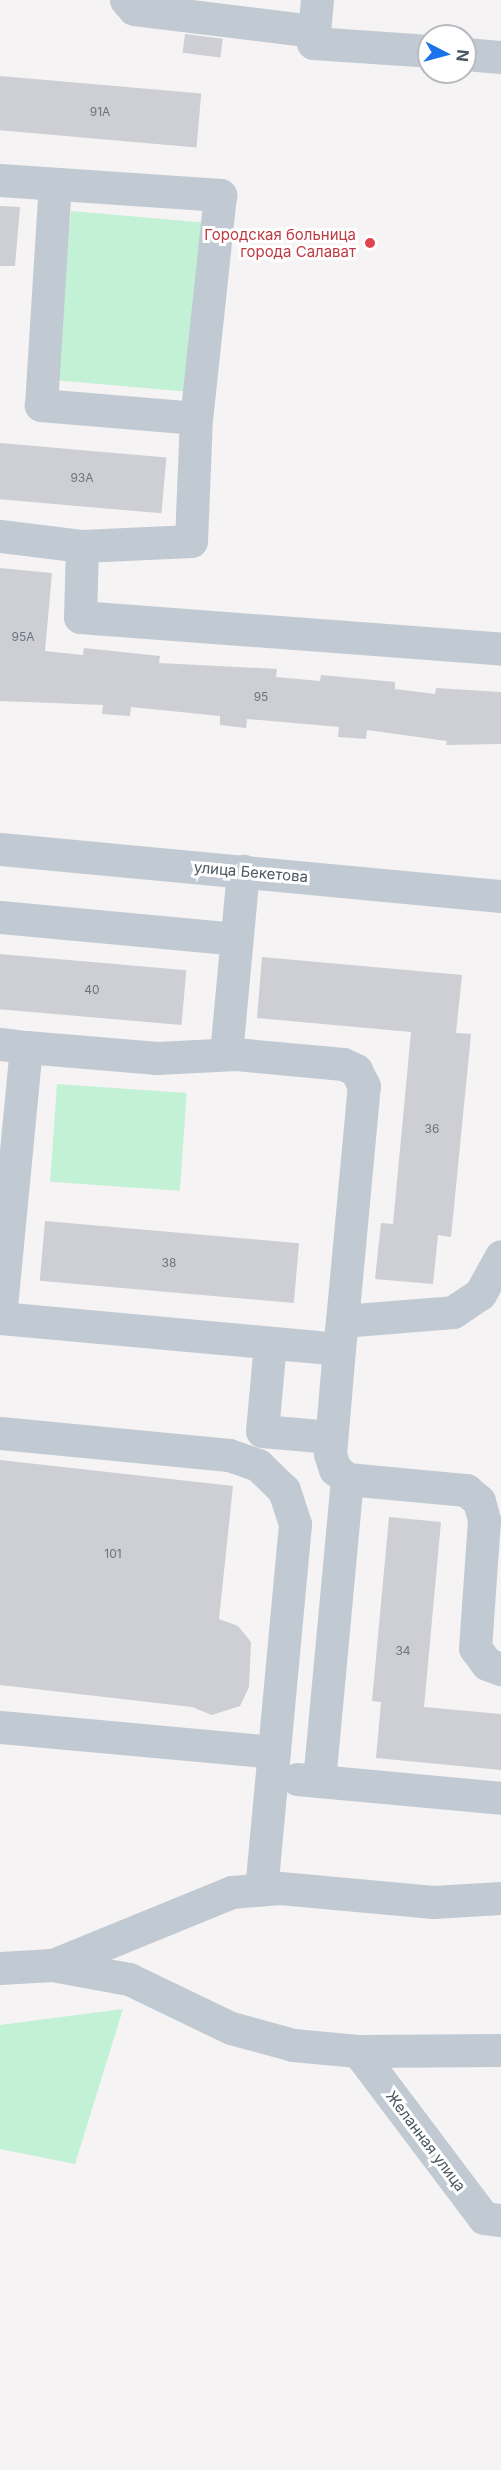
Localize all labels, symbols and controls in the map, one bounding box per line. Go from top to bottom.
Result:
north arrow [417,24,477,84]
text: N [452,49,473,63]
house number: 91А [90,105,110,119]
place label: Городская больница города Салават [204,225,356,260]
marker: Городская больница города Салават [361,234,379,252]
house number: 93А [70,471,94,485]
house number: 95А [11,630,35,644]
house number: 95 [254,690,268,704]
street label: улица Бекетова [193,858,309,886]
house number: 40 [84,983,100,997]
house number: 36 [425,1122,439,1136]
house number: 38 [162,1256,176,1270]
house number: 101 [104,1547,122,1561]
house number: 34 [395,1644,411,1658]
street label: Желанная улица [382,2087,470,2195]

